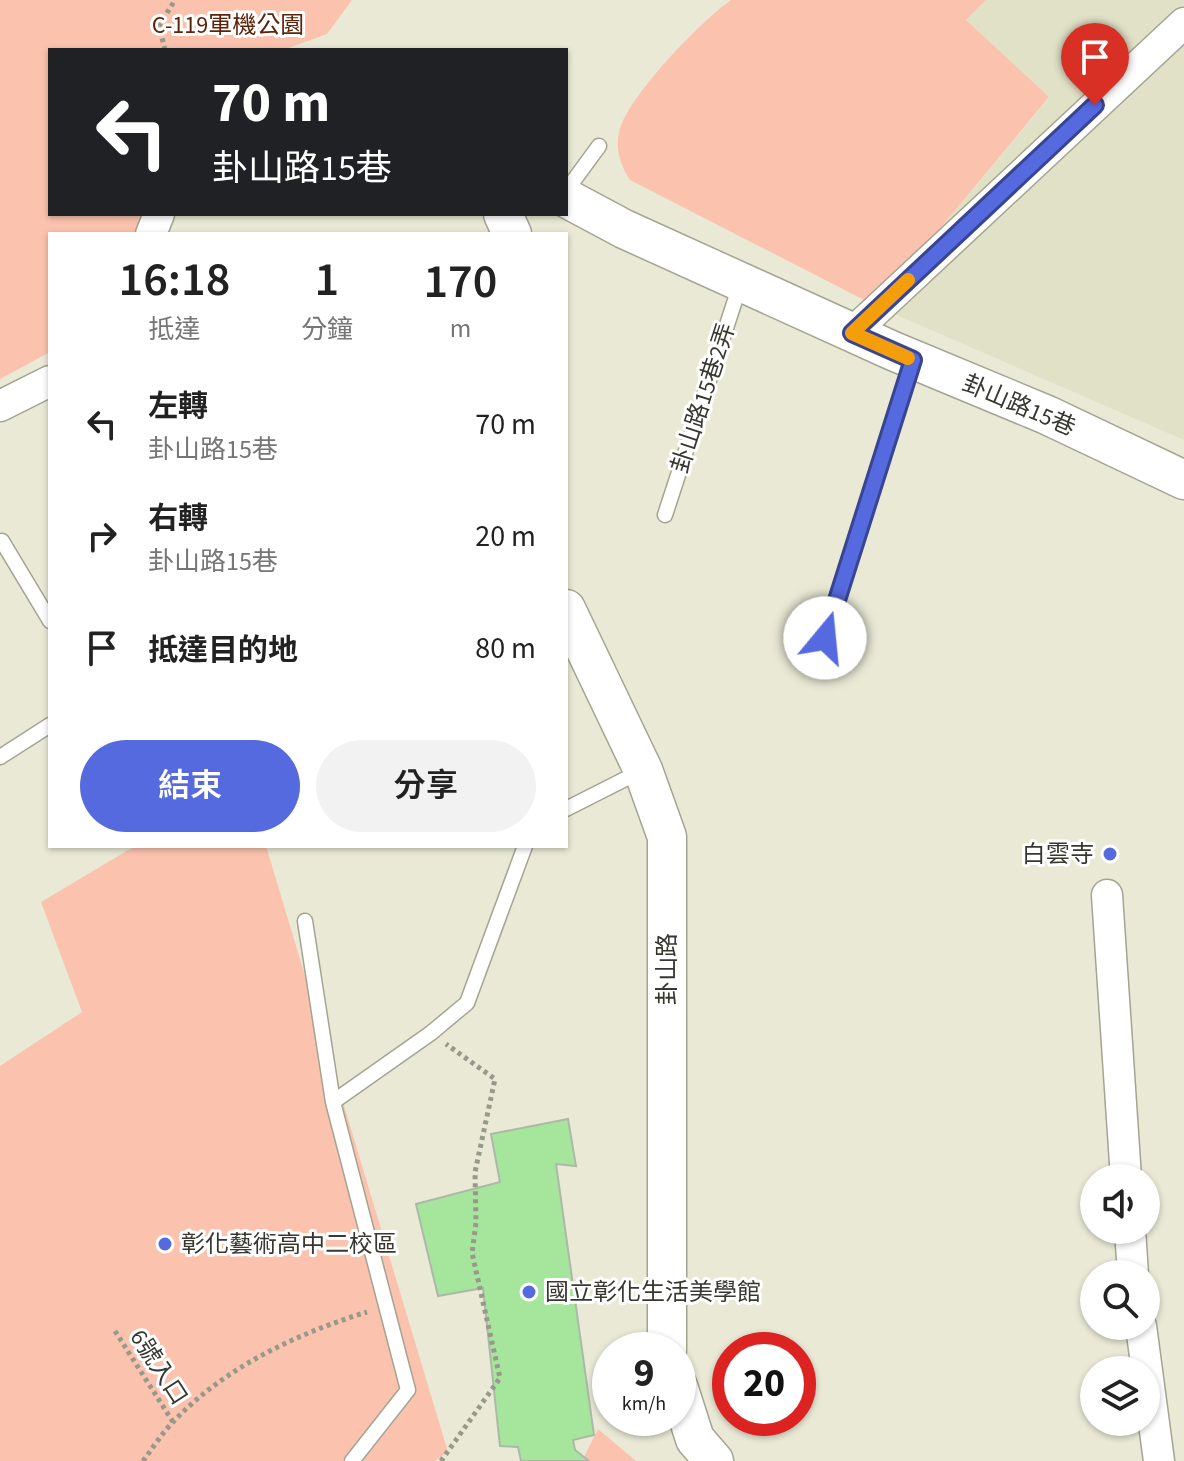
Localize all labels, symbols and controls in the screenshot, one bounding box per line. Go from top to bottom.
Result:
park label: C-119軍機公園 [152,8,304,43]
pin [1061,23,1129,105]
icon: arrive [1073,35,1117,79]
text: 70 m [212,64,330,143]
icon: left [80,80,184,184]
text: 卦山路15巷 [212,143,392,194]
text: 16:18 [119,246,230,314]
text: 1 [315,246,339,314]
text: 170 [424,248,497,316]
text: m [450,310,471,347]
text: 抵達 [148,311,200,348]
text: 分鐘 [301,311,353,348]
street label: 卦山路15巷2弄 [663,319,744,478]
street label: 卦山路15巷 [957,366,1081,445]
text: 左轉 [148,385,208,428]
icon: left [80,402,124,446]
text: 70 m [475,403,536,446]
text: 卦山路15巷 [148,431,278,468]
text: 右轉 [148,497,208,540]
icon: right [80,514,124,558]
text: 20 m [475,515,536,558]
text: 卦山路15巷 [148,543,278,580]
position arrow [783,596,867,680]
icon: arrive [80,626,124,670]
text: 80 m [475,627,536,670]
text: 抵達目的地 [148,629,298,672]
button: 結束 [80,740,300,832]
button: 分享 [316,740,536,832]
place label: 白雲寺 [1022,837,1094,872]
marker: 白雲寺 [1101,845,1119,863]
street label: 卦山路 [650,933,685,1005]
map controls [1080,1164,1160,1436]
button: sound [1080,1164,1160,1244]
place label: 彰化藝術高中二校區 [181,1227,397,1262]
marker: 彰化藝術高中二校區 [156,1235,174,1253]
button: search [1080,1260,1160,1340]
place label: 國立彰化生活美學館 [545,1275,761,1310]
marker: 國立彰化生活美學館 [520,1283,538,1301]
street label: 6號入口 [121,1323,196,1412]
speed limit sign: 20 [712,1332,816,1436]
text: 9 [633,1345,655,1402]
button: layers [1080,1356,1160,1436]
text: km/h [622,1390,666,1418]

